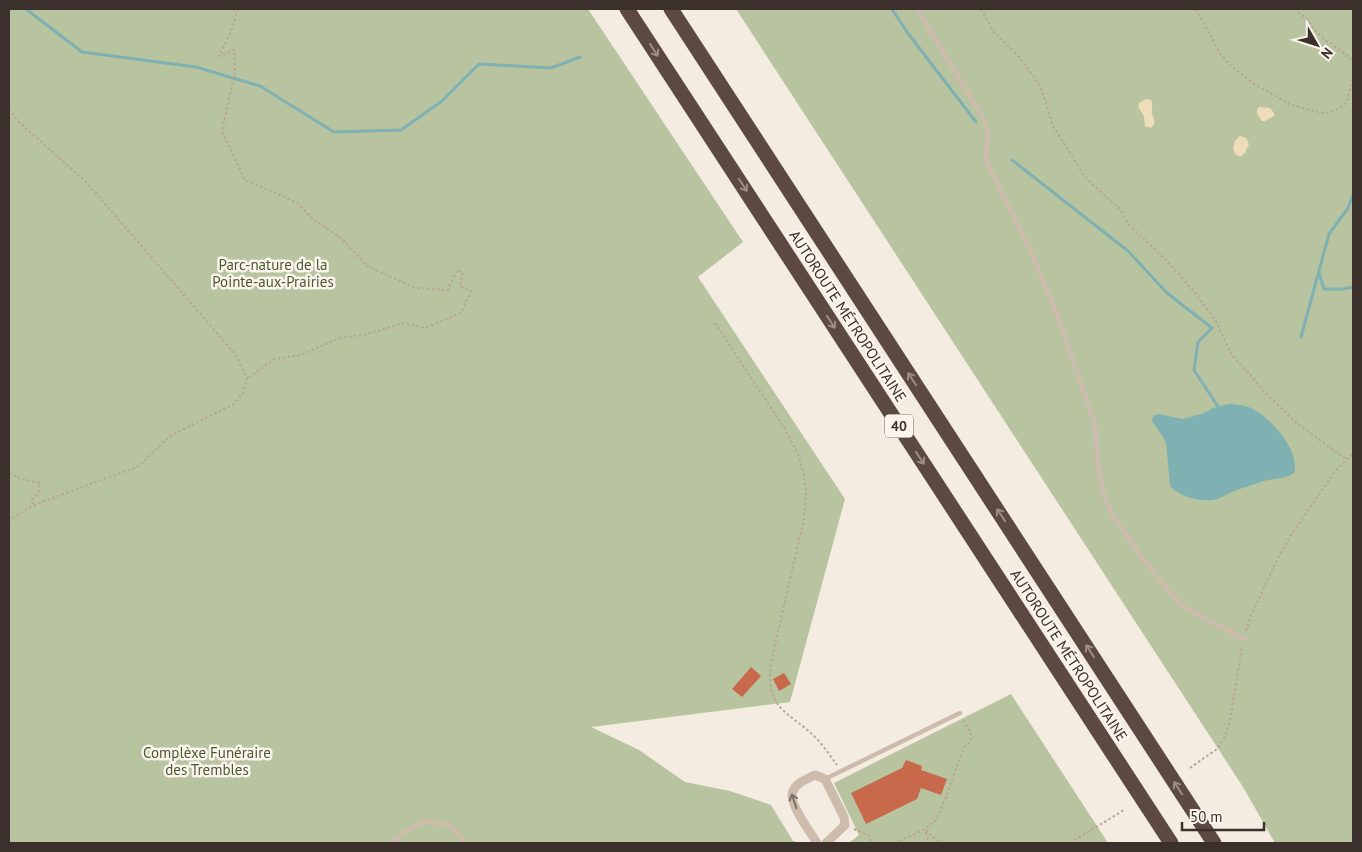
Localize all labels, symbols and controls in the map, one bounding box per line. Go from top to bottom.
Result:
north arrow [1292,20,1342,70]
one-way arrow [649,42,659,56]
text: N [1317,44,1337,62]
one-way arrow [738,178,748,192]
street label: AUTOROUTE MÉTROPOLITAINE [785,227,911,405]
park label: Parc-nature de la Pointe-aux-Prairies [212,255,334,291]
one-way arrow [826,314,836,328]
one-way arrow [907,372,918,386]
road number: 40 [885,414,913,438]
one-way arrow [914,451,925,465]
one-way arrow [996,509,1006,523]
street label: AUTOROUTE MÉTROPOLITAINE [1006,566,1132,744]
one-way arrow [1085,645,1095,659]
park label: Complèxe Funéraire des Trembles [143,743,271,779]
one-way arrow [1173,781,1183,795]
one-way arrow [789,794,798,809]
scale bar [1182,800,1264,832]
text: 50 m [1190,807,1223,826]

